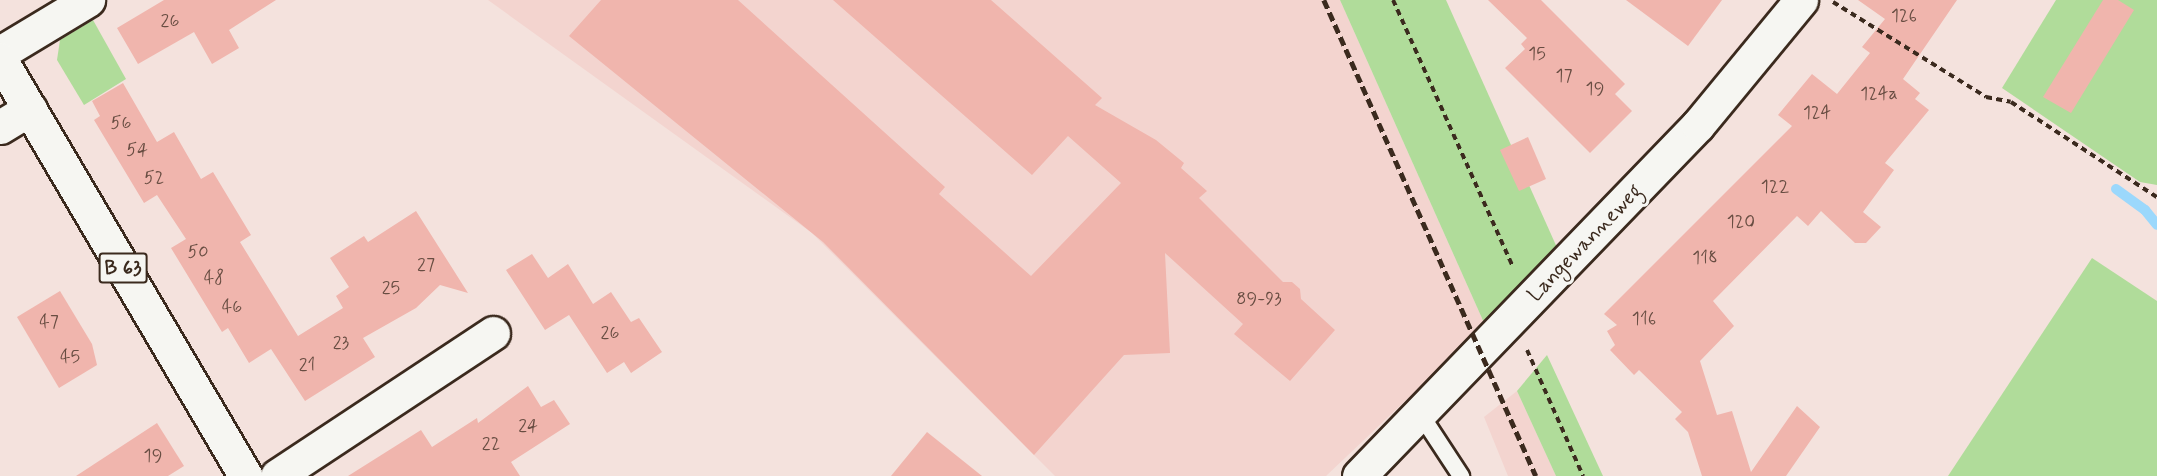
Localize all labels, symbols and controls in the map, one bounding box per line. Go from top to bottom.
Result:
house number: 126 [1891,5,1917,27]
house number: 26 [161,10,179,32]
house number: 15 [1528,43,1546,65]
house number: 17 [1555,65,1573,87]
house number: 19 [1586,78,1604,100]
house number: 124a [1860,83,1898,105]
house number: 124 [1803,102,1831,124]
house number: 56 [111,112,131,134]
house number: 54 [126,139,148,161]
house number: 52 [144,167,164,189]
house number: 122 [1761,176,1789,198]
street label: Langewanneweg [1522,179,1648,307]
house number: 120 [1727,211,1755,233]
house number: 50 [187,241,209,263]
house number: 118 [1692,247,1718,269]
road number: B 63 [98,251,148,285]
house number: 27 [417,254,435,276]
house number: 48 [204,267,224,289]
house number: 25 [382,277,400,299]
house number: 89-93 [1236,288,1282,310]
house number: 46 [222,296,242,318]
house number: 116 [1632,308,1656,330]
house number: 47 [39,311,59,333]
house number: 26 [601,322,619,344]
house number: 23 [333,332,349,354]
house number: 45 [60,346,80,368]
house number: 21 [299,354,315,376]
house number: 24 [518,415,538,437]
house number: 22 [482,433,500,455]
house number: 19 [144,445,162,467]

